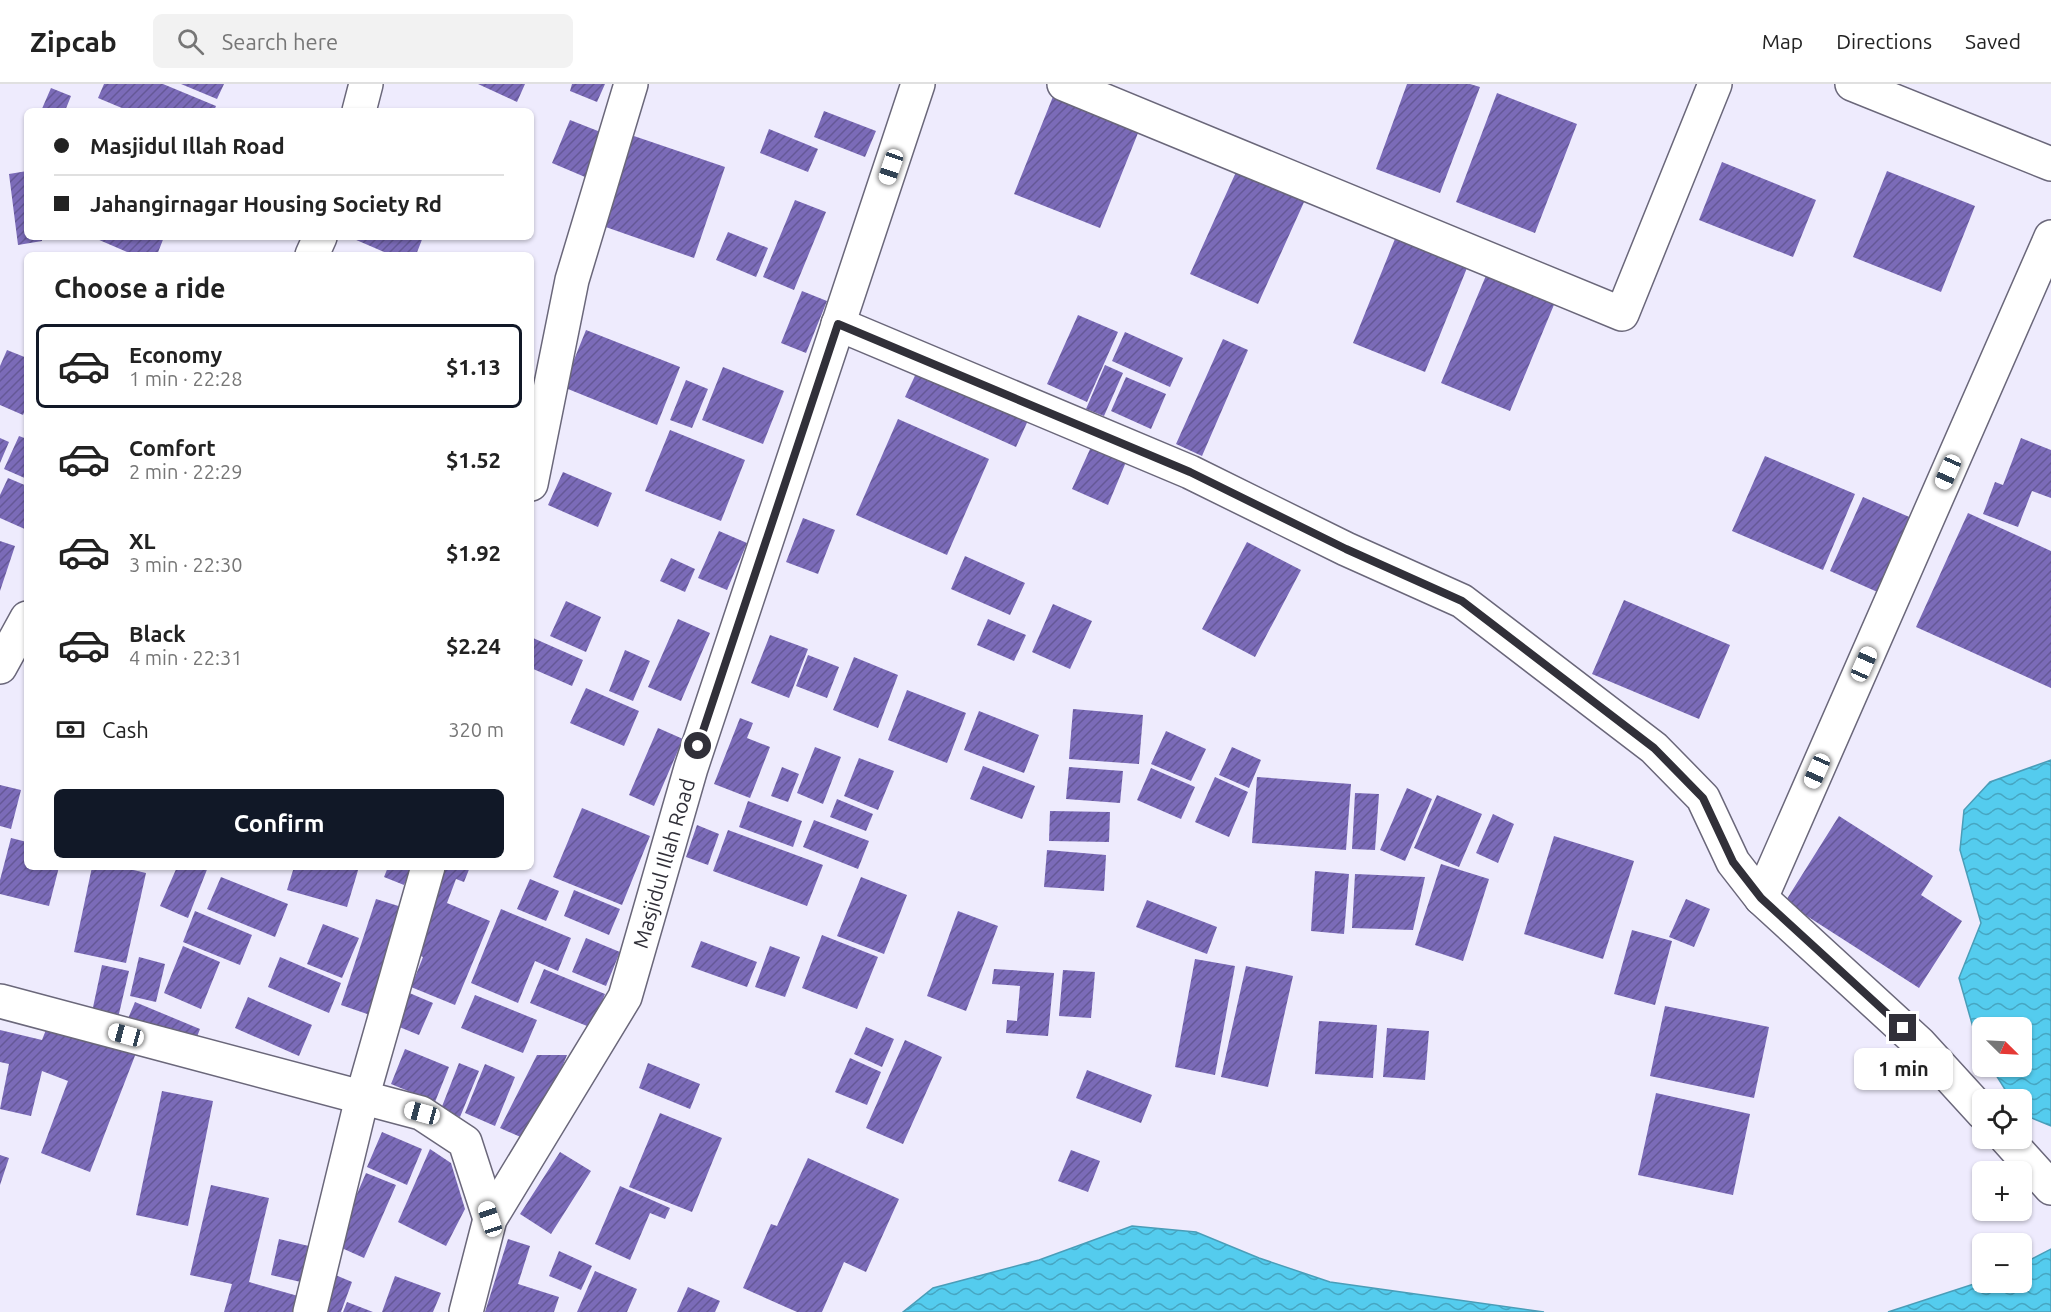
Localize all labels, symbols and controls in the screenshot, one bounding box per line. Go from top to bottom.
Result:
search box [153,14,573,68]
icon: search [174,25,207,58]
text: Zipcab [30,26,117,57]
text: Search here [222,29,338,54]
text: Map [1762,29,1803,53]
text: Directions [1836,29,1932,53]
text: Saved [1965,29,2021,53]
text: Masjidul Illah Road [90,133,285,158]
car [877,147,905,187]
text: Jahangirnagar Housing Society Rd [90,191,442,216]
text: Choose a ride [54,273,226,303]
icon: car [57,339,111,393]
text: Economy [129,342,222,367]
text: $1.13 [446,354,501,379]
text: 1 min · 22:28 [129,367,243,390]
icon: car [57,432,111,486]
text: Comfort [129,435,216,460]
text: $1.52 [446,447,501,472]
car [1932,452,1964,492]
text: 2 min · 22:29 [129,460,243,483]
icon: car [57,525,111,579]
text: XL [129,528,156,553]
text: $1.92 [446,540,501,565]
text: 3 min · 22:30 [129,553,243,576]
icon: car [57,618,111,672]
text: Black [129,621,186,646]
text: $2.24 [446,633,501,658]
car [1848,644,1880,684]
text: 4 min · 22:31 [129,646,243,669]
icon: cash [54,713,87,746]
text: Cash [102,717,149,742]
text: 320 m [448,718,504,741]
route start [684,732,711,759]
car [1801,751,1833,791]
street label: Masjidul Illah Road [628,776,699,951]
button: Confirm [54,789,504,858]
route end [1889,1014,1916,1041]
north arrow [1972,1017,2032,1077]
map controls [1972,1017,2032,1293]
car [106,1022,146,1048]
callout: 1 min [1854,1049,1952,1091]
text: 1 min [1878,1057,1929,1080]
button: locate [1972,1089,2032,1149]
car [402,1100,442,1126]
button: + [1972,1161,2032,1221]
car [476,1199,504,1239]
button: − [1972,1233,2032,1293]

